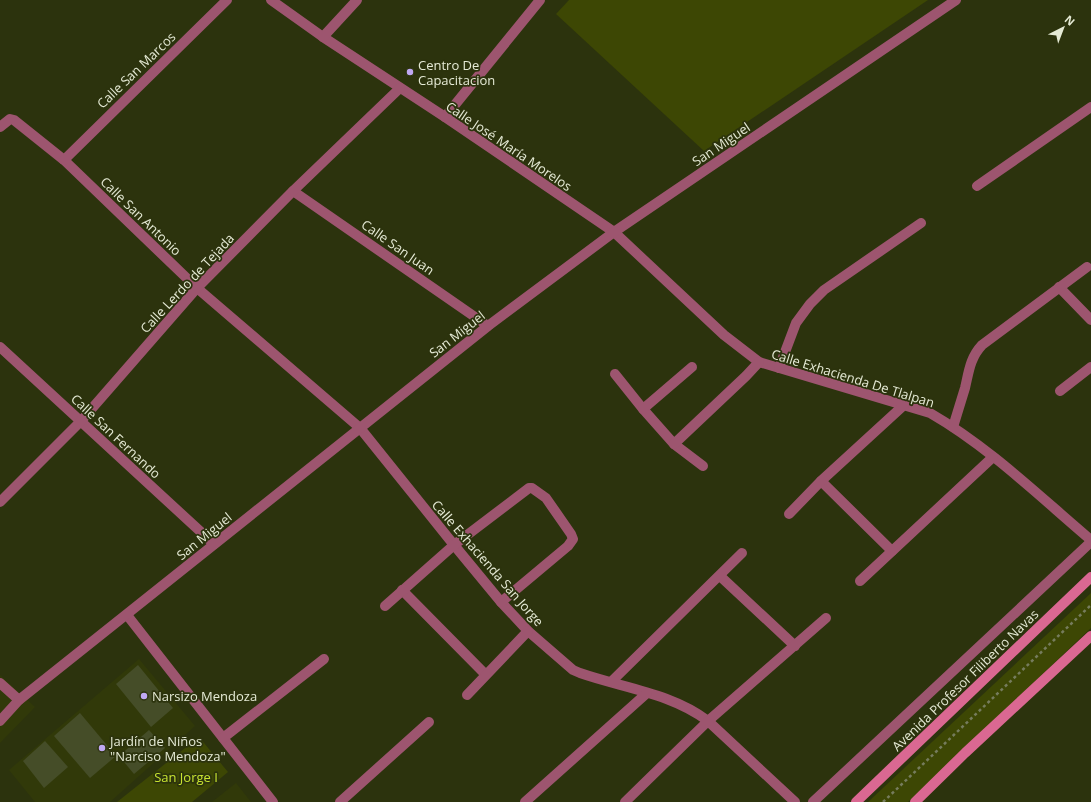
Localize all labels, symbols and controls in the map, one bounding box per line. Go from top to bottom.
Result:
north arrow [1043,8,1083,48]
text: N [1062,12,1078,29]
street label: Calle San Marcos [93,28,179,112]
place label: Centro De Capacitacion [418,56,495,89]
marker: Centro De Capacitacion [405,67,415,77]
street label: Calle José María Morelos [442,97,576,195]
street label: San Miguel [688,118,754,170]
street label: Calle San Antonio [97,173,186,259]
street label: Calle San Juan [358,215,438,279]
street label: Calle Lerdo de Tejada [136,229,238,337]
street label: San Miguel [425,306,489,362]
street label: Calle Exhacienda De Tlalpan [769,345,937,411]
street label: Calle San Fernando [67,390,165,482]
street label: Calle Exhacienda San Jorge [428,496,548,630]
street label: San Miguel [173,508,235,564]
street label: Avenida Profesor Filiberto Navas [888,605,1042,755]
place label: Narsizo Mendoza [152,687,257,705]
marker: Narsizo Mendoza [139,691,149,701]
place label: Jardín de Niños "Narciso Mendoza" [108,732,226,765]
marker: Jardín de Niños "Narciso Mendoza" [97,743,107,753]
park label: San Jorge I [154,768,218,786]

